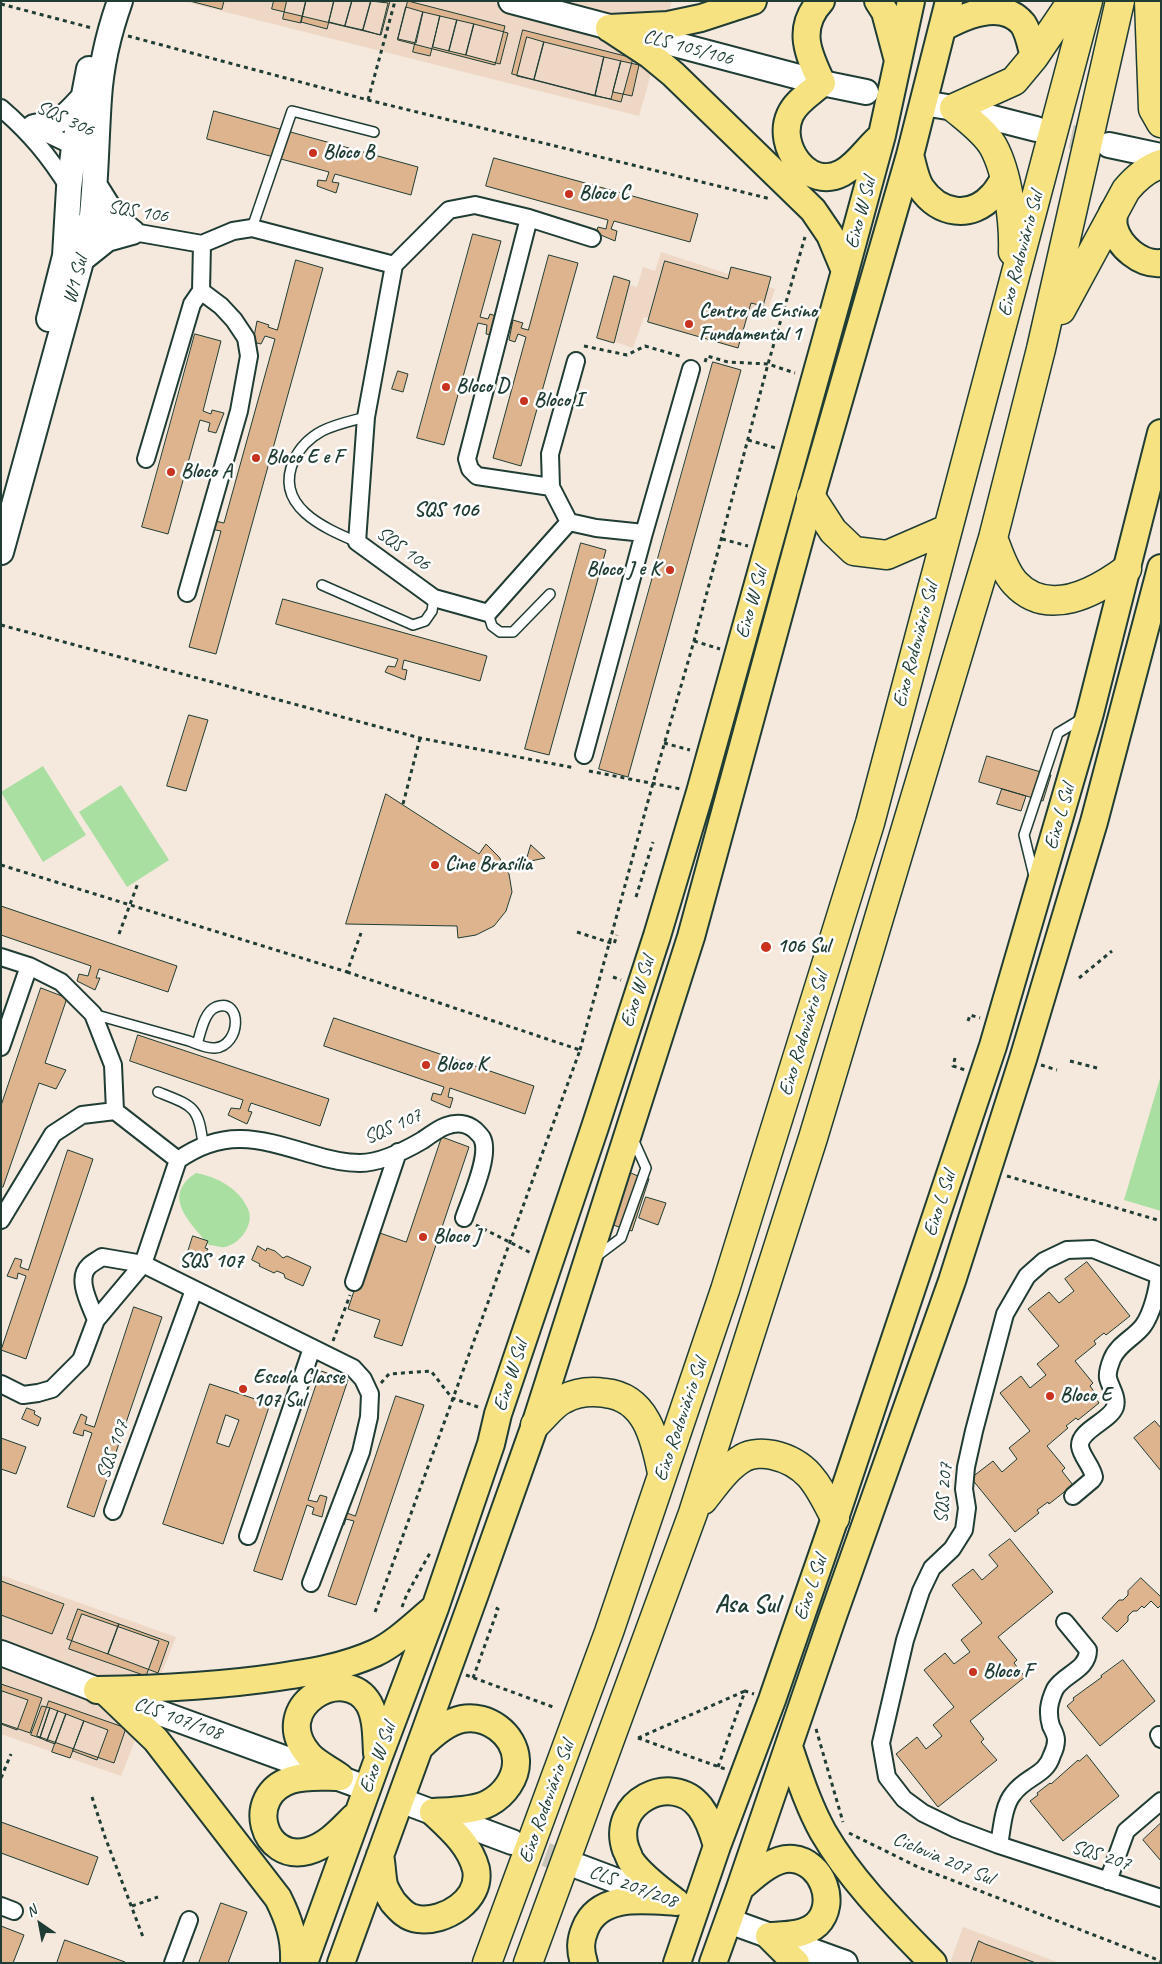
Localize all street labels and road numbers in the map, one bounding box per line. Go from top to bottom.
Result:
street label: CLS 105/106 [640,24,736,72]
street label: SQS 306 [32,95,98,143]
street label: Eixo W Sul [840,175,882,251]
street label: Eixo Rodoviário Sul [993,189,1049,319]
street label: SQS 106 [106,195,170,229]
street label: W1 Sul [58,253,94,307]
street label: SQS 106 [371,521,435,577]
street label: Eixo W Sul [730,565,774,641]
street label: Eixo Rodoviário Sul [888,580,944,710]
street label: Eixo L Sul [1039,782,1081,852]
street label: Eixo W Sul [615,954,661,1030]
street label: Eixo Rodoviário Sul [774,969,834,1099]
street label: SQS 107 [360,1104,426,1150]
street label: Eixo L Sul [918,1169,962,1239]
street label: Eixo W Sul [488,1338,534,1414]
street label: Eixo Rodoviário Sul [649,1356,713,1484]
street label: SQS 107 [91,1417,135,1483]
street label: SQS 207 [929,1462,959,1524]
street label: Eixo L Sul [789,1553,833,1623]
street label: CLS 107/108 [131,1692,225,1746]
street label: Eixo W Sul [354,1720,402,1796]
street label: Eixo Rodoviário Sul [514,1738,580,1866]
street label: Ciclovia 207 Sul [889,1827,997,1891]
street label: SQS 207 [1068,1835,1134,1877]
street label: CLS 207/208 [586,1860,680,1914]

